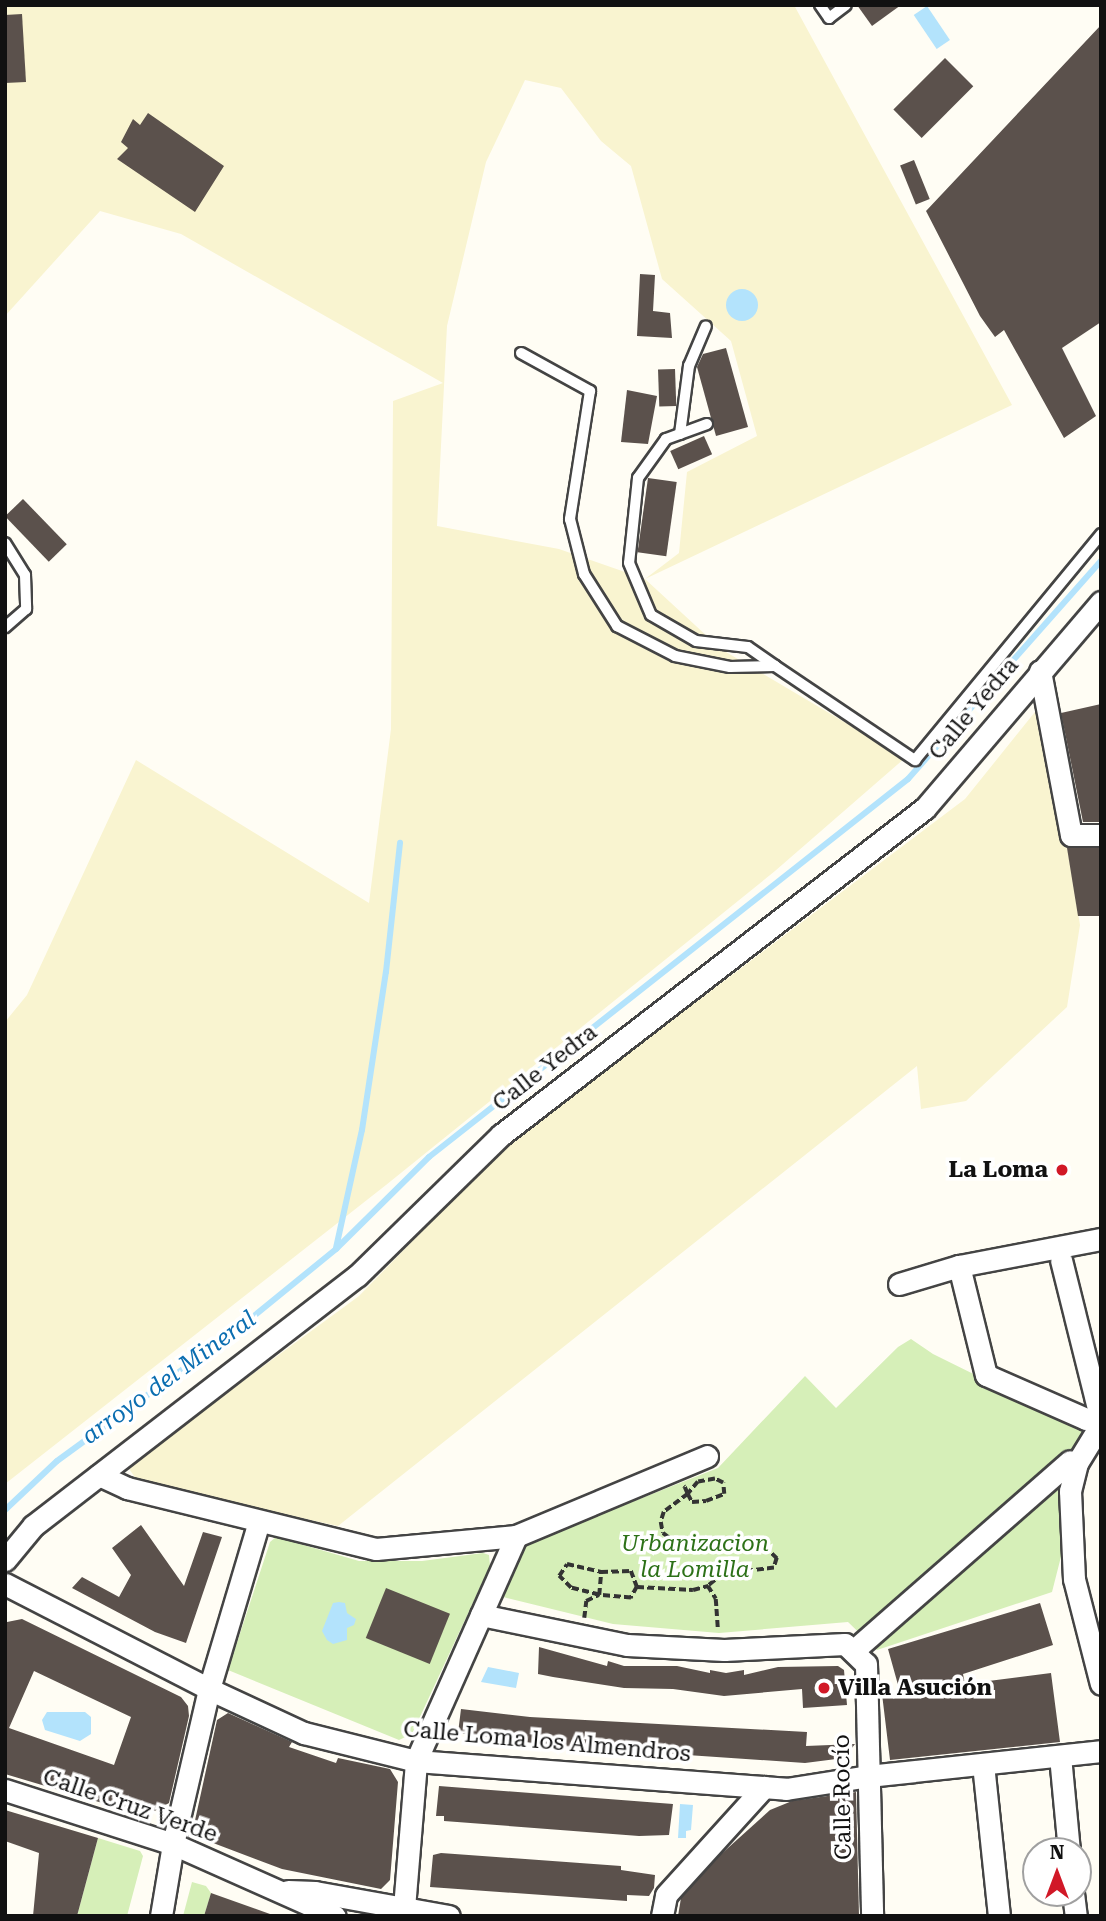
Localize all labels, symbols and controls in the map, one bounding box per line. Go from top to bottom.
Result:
street label: Calle Yedra [923,652,1025,766]
street label: Calle Yedra [487,1019,603,1117]
place label: La Loma [948,1156,1048,1184]
marker: La Loma [1054,1162,1070,1178]
water label: arroyo del Mineral [76,1305,262,1451]
park label: Urbanizacion la Lomilla [621,1530,769,1584]
place label: Villa Asución [838,1674,992,1702]
marker: Villa Asución [816,1680,832,1696]
street label: Calle Loma los Almendros [402,1716,692,1768]
street label: Calle Rocío [828,1734,858,1860]
street label: Calle Cruz Verde [39,1763,221,1849]
north arrow [1022,1837,1092,1907]
text: N [1050,1841,1064,1864]

